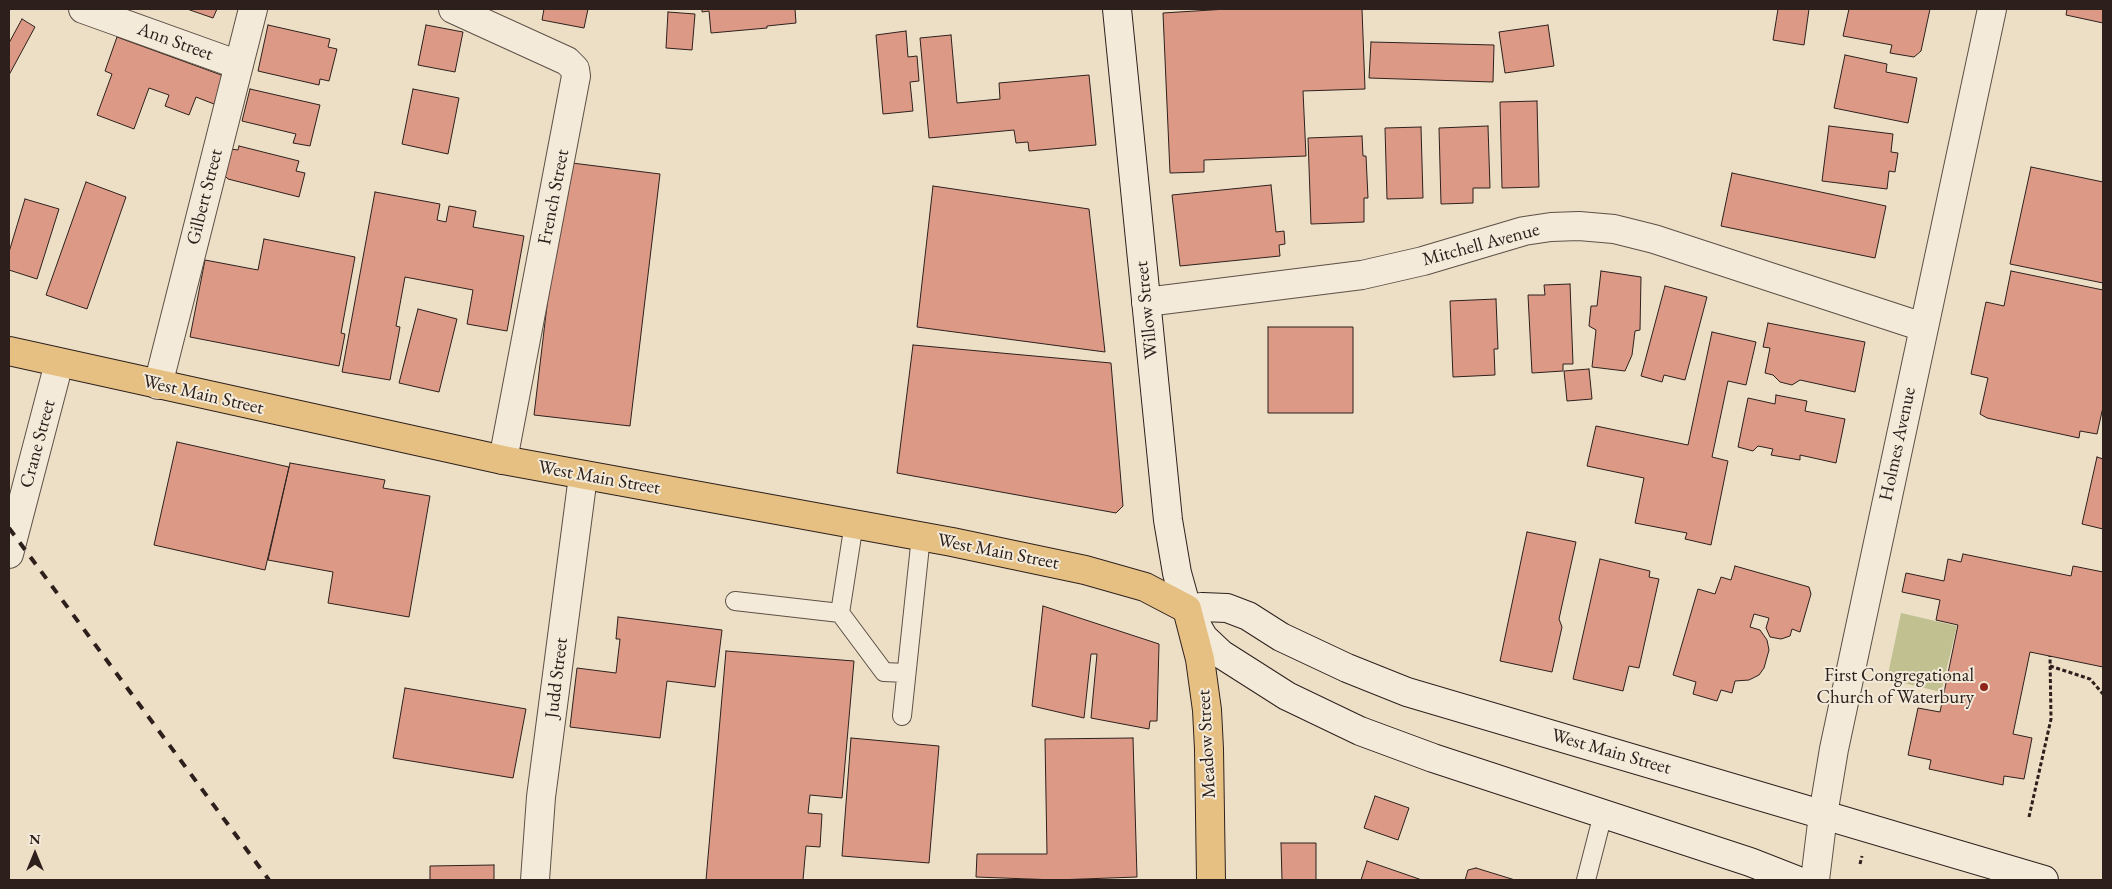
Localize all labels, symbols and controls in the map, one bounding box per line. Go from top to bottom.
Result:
street label: Ann Street [134,18,216,66]
street label: Gilbert Street [182,147,228,247]
street label: French Street [534,147,574,247]
street label: Mitchell Avenue [1420,218,1542,272]
street label: Willow Street [1131,260,1163,360]
street label: West Main Street [140,370,266,420]
street label: Holmes Avenue [1875,385,1921,503]
street label: Crane Street [15,397,61,491]
street label: West Main Street [536,456,662,500]
street label: West Main Street [935,529,1061,575]
street label: Judd Street [541,636,573,720]
place label: First Congregational Church of Waterbury [1817,665,1974,709]
marker: First Congregational Church of Waterbury [1978,681,1990,693]
street label: Meadow Street [1193,689,1221,799]
street label: West Main Street [1549,724,1673,780]
north arrow [10,829,60,879]
text: N [29,830,41,848]

